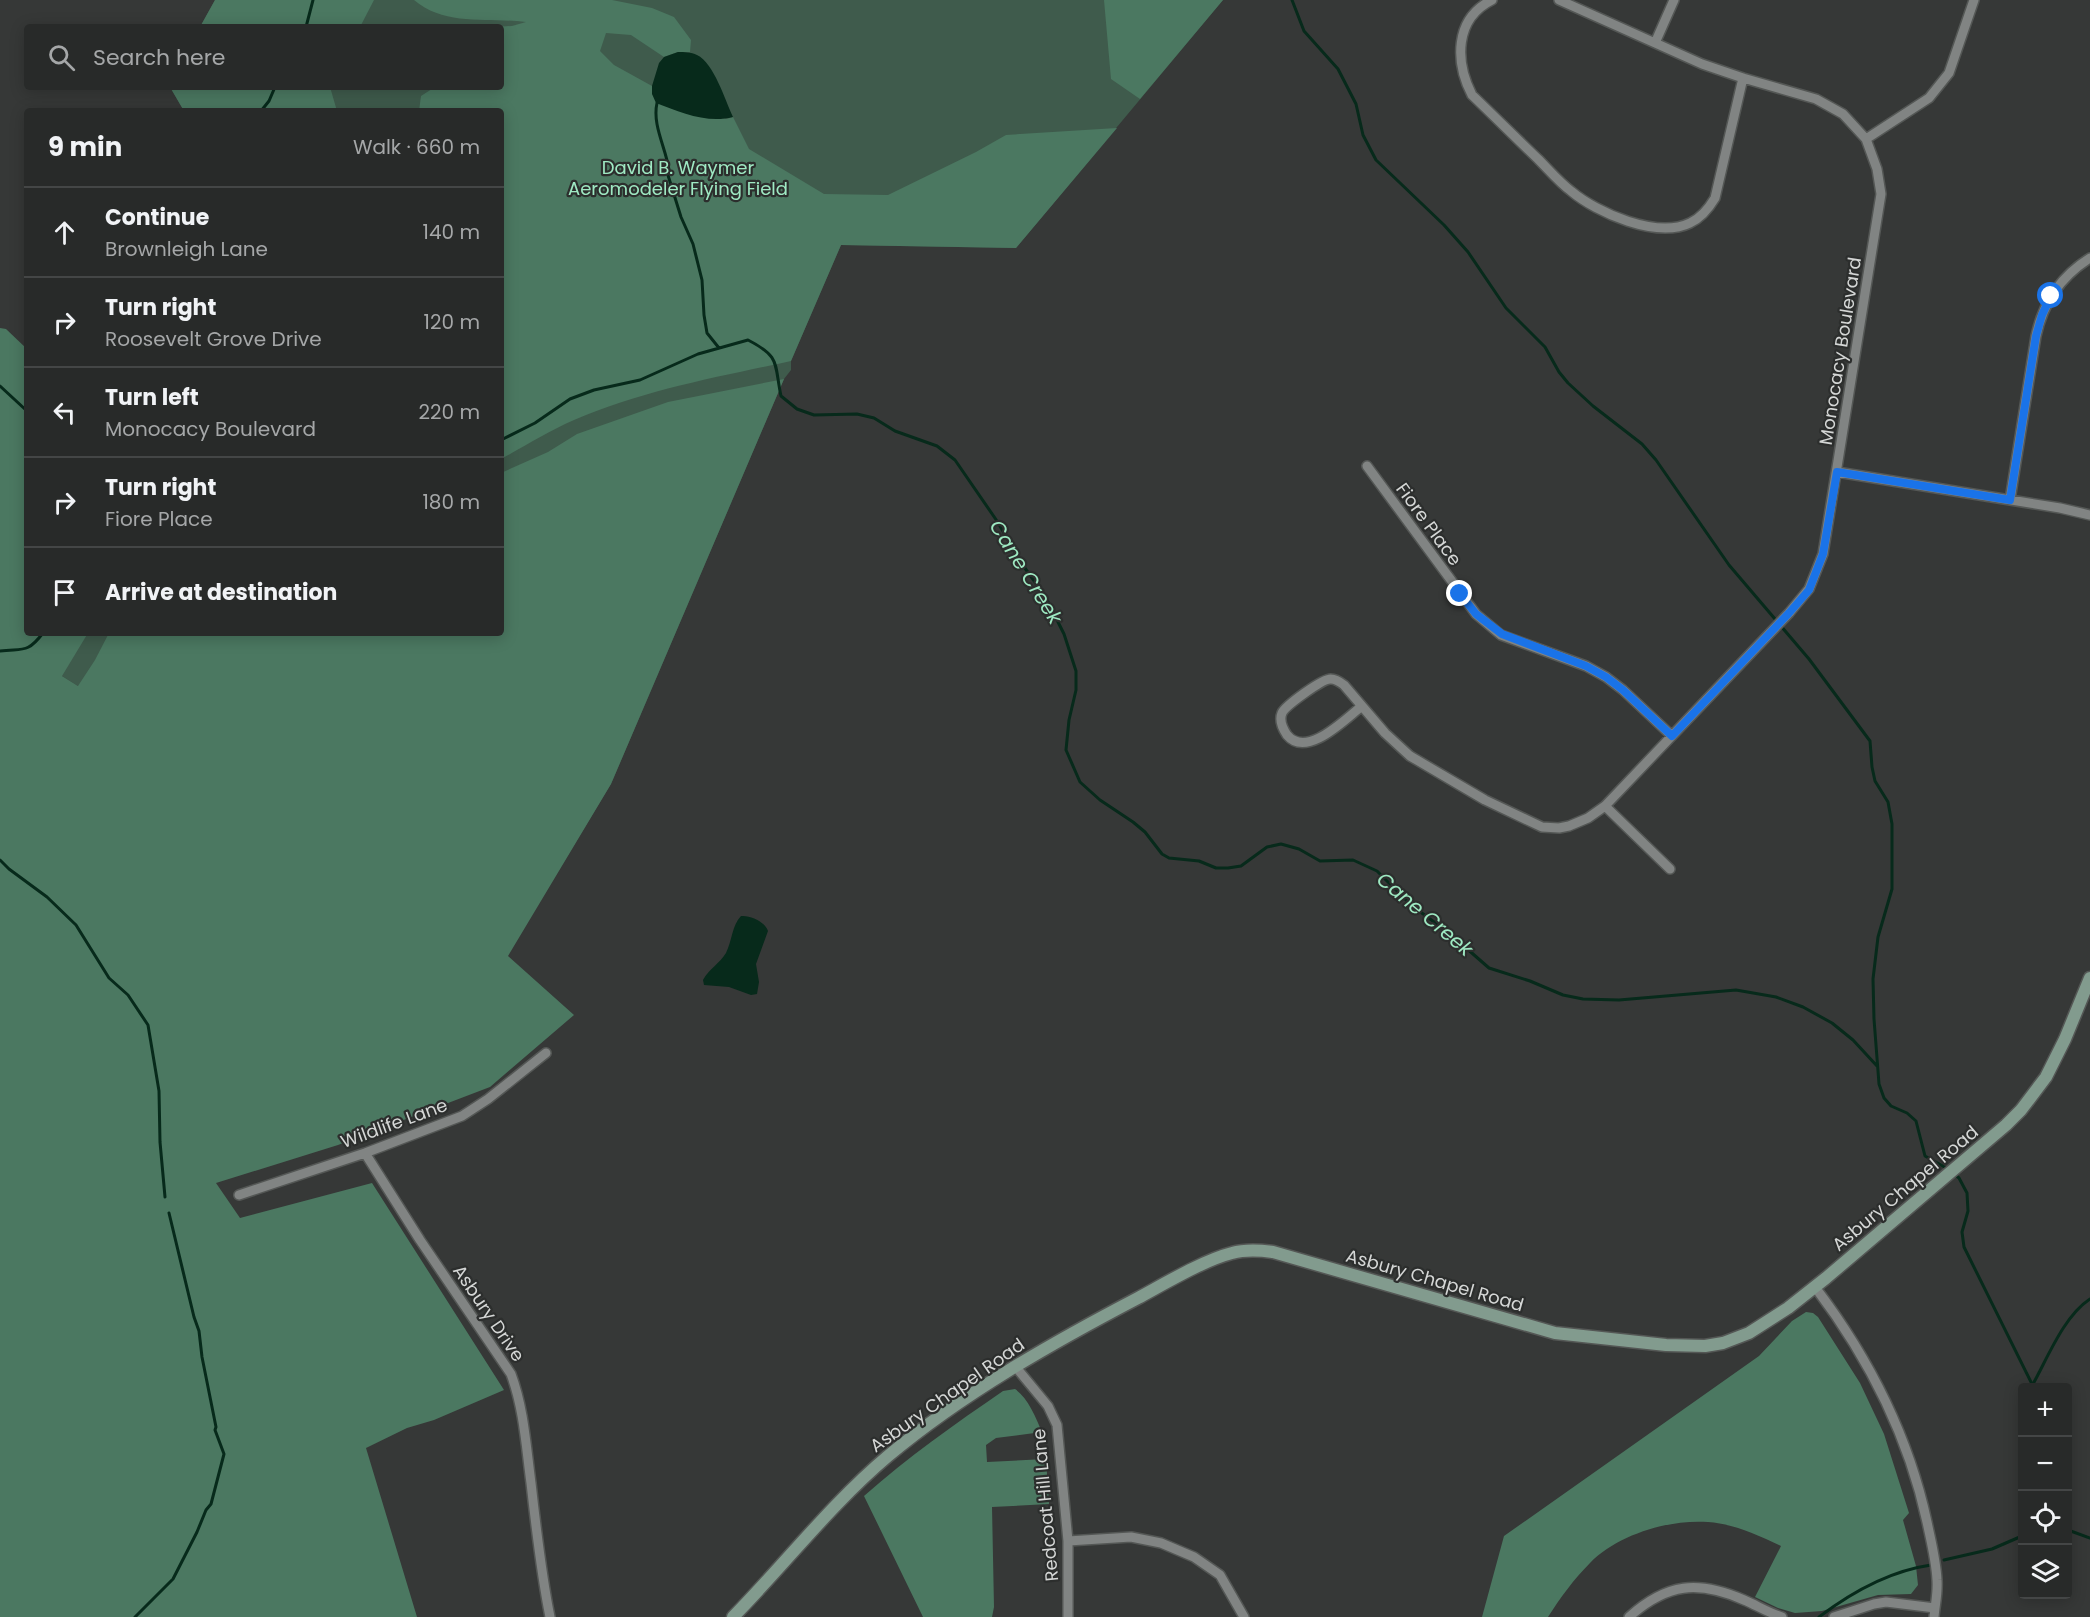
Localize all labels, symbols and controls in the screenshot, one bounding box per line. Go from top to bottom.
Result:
search box [24,24,504,90]
icon: search [45,41,78,74]
text: Search here [93,42,226,73]
text: 9 min [48,129,122,165]
text: Walk · 660 m [353,133,480,161]
park label: David B. Waymer Aeromodeler Flying Field [568,155,788,201]
text: Continue [105,202,209,233]
icon: ahead [48,216,81,249]
text: 140 m [423,218,480,246]
text: Brownleigh Lane [105,235,268,263]
street label: Monocacy Boulevard [1813,255,1867,447]
route start [2037,282,2063,308]
text: Turn right [105,292,216,323]
icon: right [48,306,81,339]
text: 120 m [424,308,480,336]
text: Roosevelt Grove Drive [105,325,322,353]
text: Turn left [105,382,199,413]
icon: left [48,396,81,429]
text: 220 m [419,398,480,426]
text: Monocacy Boulevard [105,415,316,443]
text: Turn right [105,472,216,503]
street label: Fiore Place [1390,477,1468,571]
icon: right [48,486,81,519]
text: 180 m [422,488,480,516]
text: Fiore Place [105,505,213,533]
water label: Cane Creek [983,514,1070,631]
icon: arrive [48,576,81,609]
text: Arrive at destination [105,577,337,608]
route end [1446,580,1472,606]
water label: Cane Creek [1371,865,1481,964]
street label: Wildlife Lane [337,1092,451,1154]
street label: Asbury Chapel Road [1827,1119,1983,1257]
street label: Asbury Chapel Road [1343,1243,1527,1317]
street label: Asbury Drive [447,1260,531,1366]
street label: Asbury Chapel Road [865,1332,1029,1458]
map controls [2018,1383,2072,1599]
button: + [2018,1383,2072,1437]
street label: Redcoat Hill Lane [1026,1427,1064,1583]
button: − [2018,1437,2072,1491]
button: locate [2018,1491,2072,1545]
button: layers [2018,1545,2072,1599]

